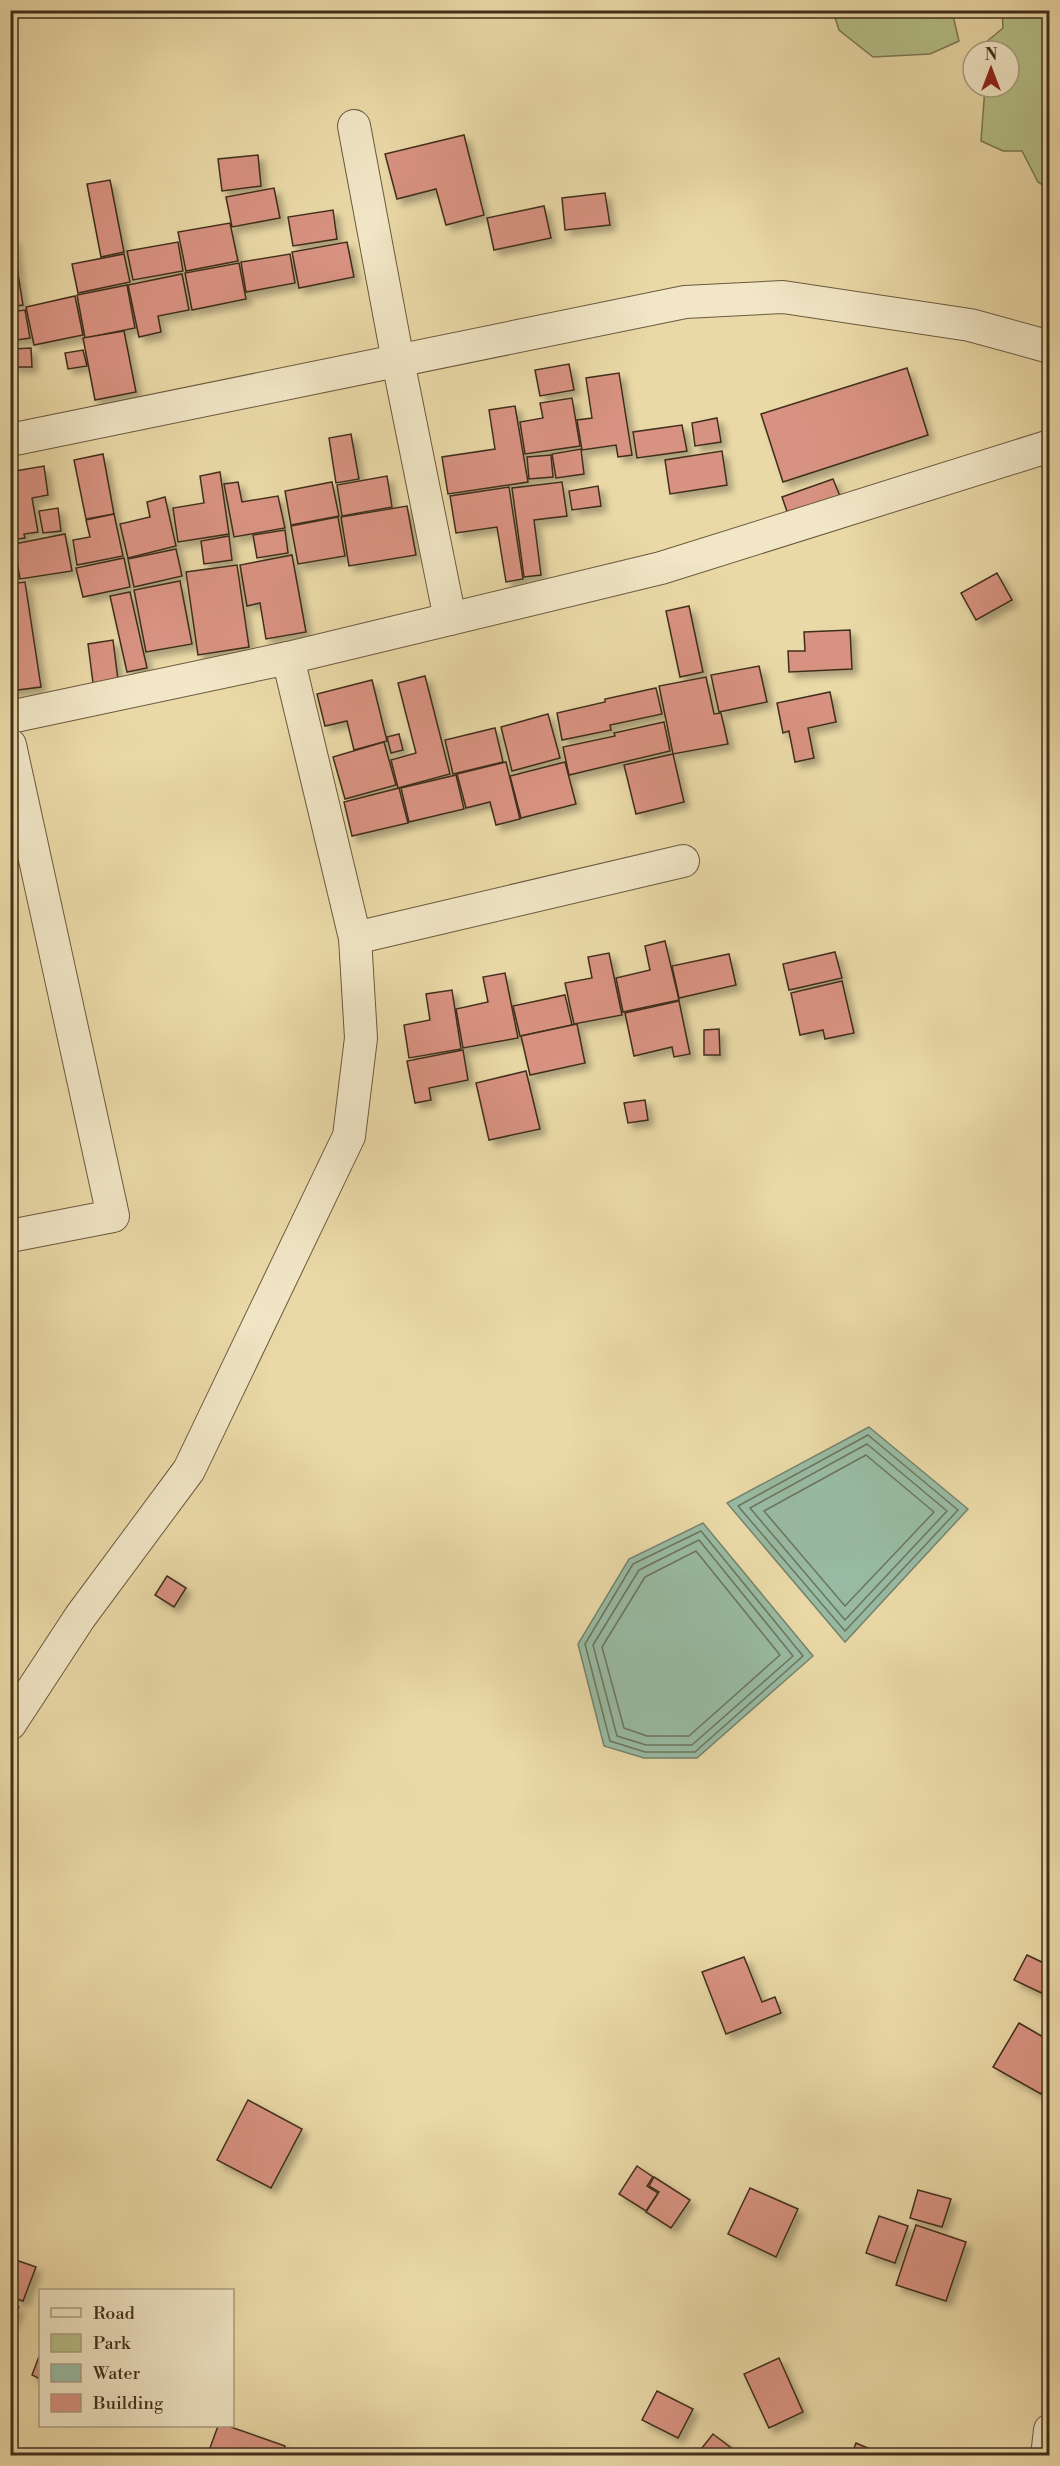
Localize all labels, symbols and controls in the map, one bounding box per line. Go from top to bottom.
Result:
north arrow [961,39,1021,99]
text: N [985,45,998,65]
legend [39,2289,234,2427]
text: Road [93,2302,136,2325]
text: Park [93,2332,132,2355]
text: Water [92,2362,141,2385]
text: Building [92,2392,164,2415]

